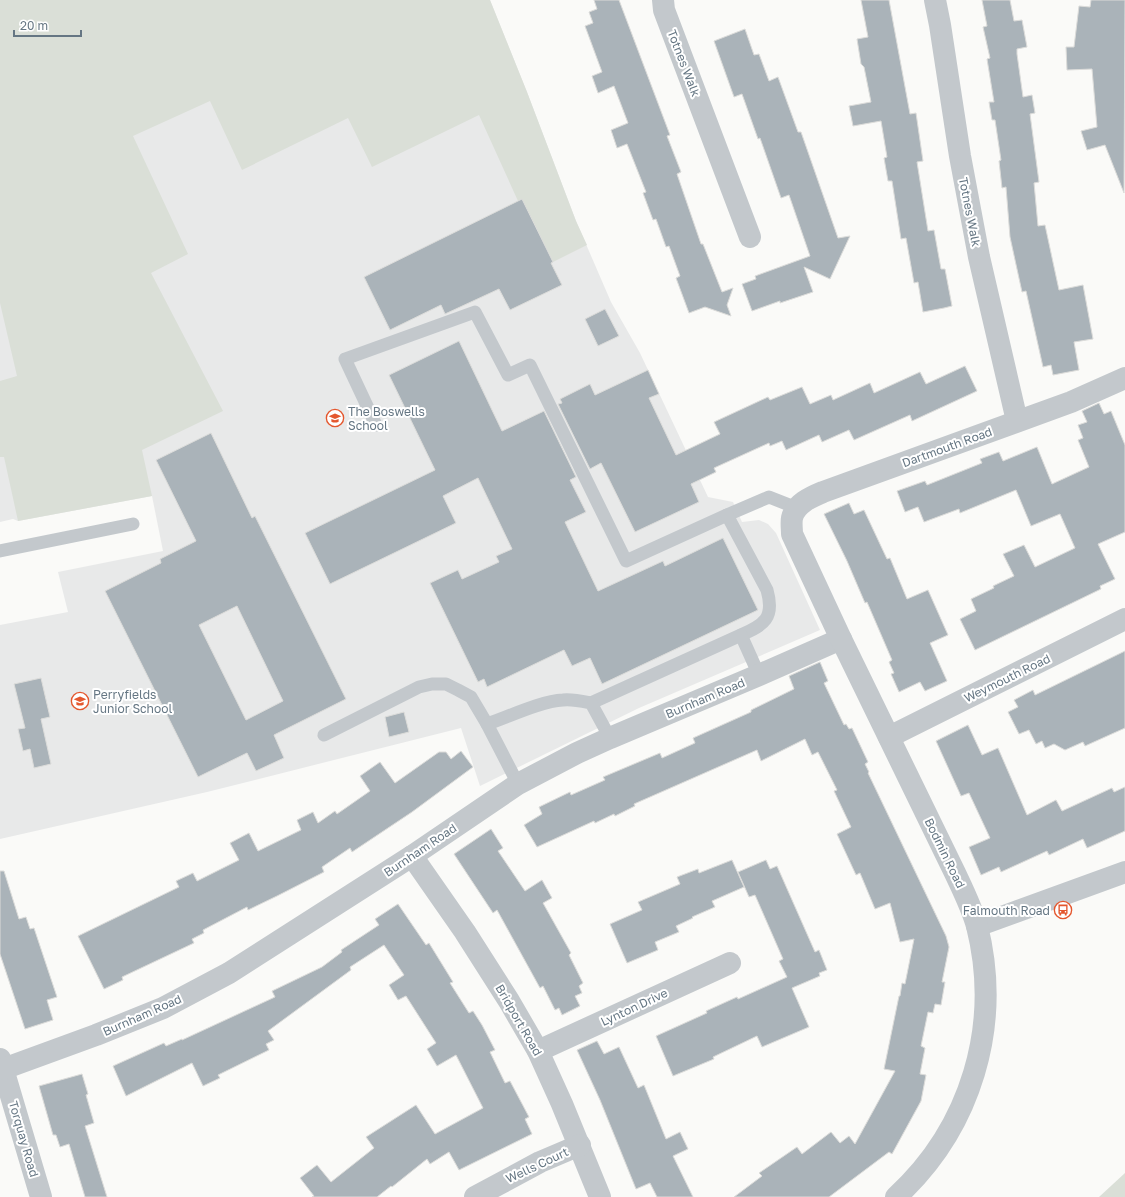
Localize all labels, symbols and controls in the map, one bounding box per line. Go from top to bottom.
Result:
scale bar [14,12,81,38]
text: 20 m [20,18,48,33]
street label: Totnes Walk [664,27,704,99]
street label: Totnes Walk [956,176,984,248]
place label: The Boswells School [348,404,425,433]
school or university icon: The Boswells School [325,408,345,428]
street label: Dartmouth Road [900,424,994,470]
street label: Weymouth Road [961,651,1053,705]
street label: Burnham Road [663,675,747,721]
place label: Perryfields Junior School [93,687,172,716]
school or university icon: Perryfields Junior School [70,691,90,711]
street label: Bodmin Road [922,815,968,891]
street label: Burnham Road [381,820,459,880]
bus stop icon: Falmouth Road [1053,900,1073,920]
place label: Falmouth Road [963,903,1050,918]
street label: Bridport Road [492,982,546,1058]
street label: Lynton Drive [598,985,670,1029]
street label: Burnham Road [100,991,184,1039]
street label: Torquay Road [6,1099,42,1179]
street label: Wells Court [503,1144,571,1186]

